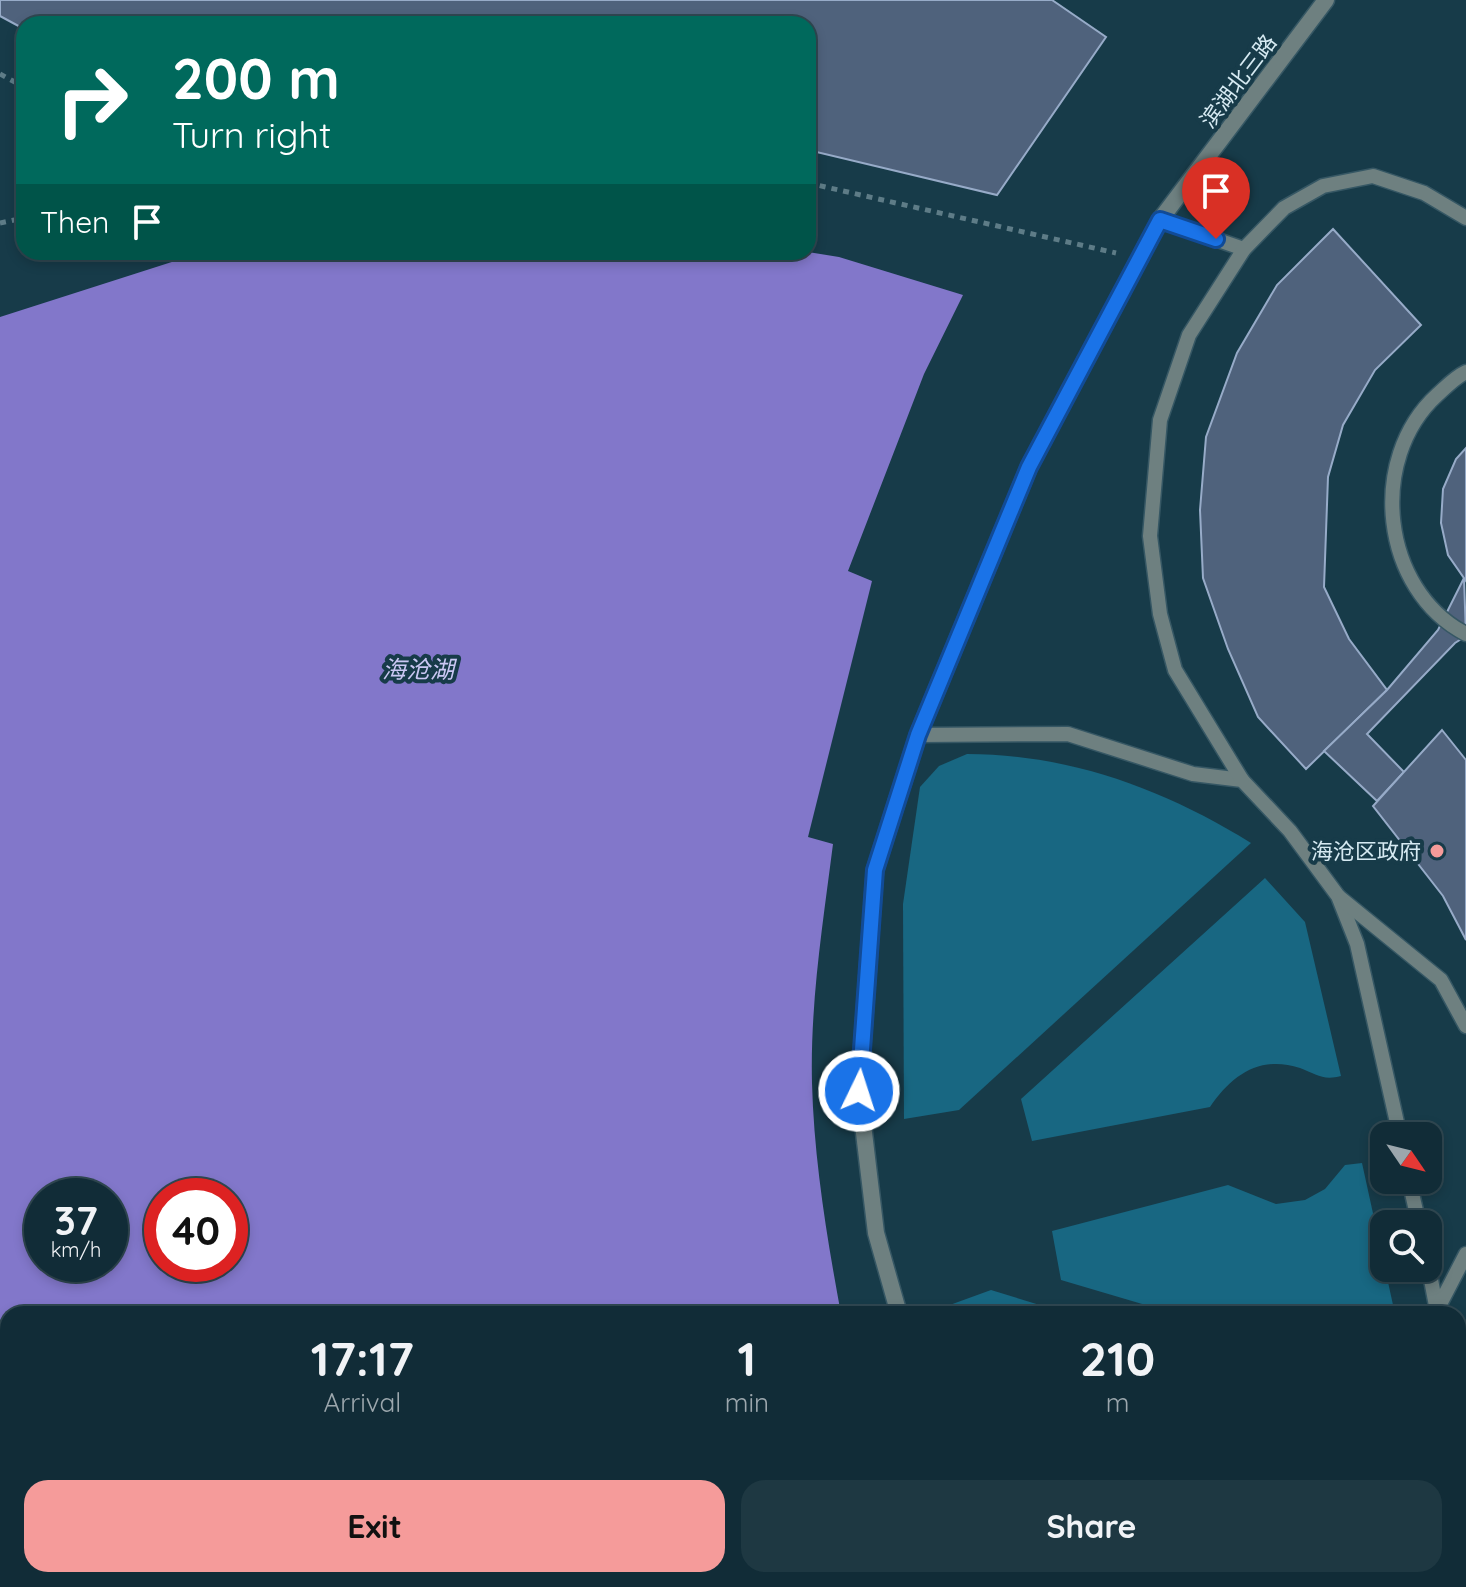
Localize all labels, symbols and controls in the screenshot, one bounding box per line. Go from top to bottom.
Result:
street label: 滨湖北三路 [1194,29,1282,133]
text: 200 m [172,43,340,113]
icon: right [40,48,144,152]
text: Turn right [172,112,331,157]
pin [1182,157,1250,239]
icon: arrive [1194,169,1238,213]
icon: arrive [125,200,169,244]
text: Then [40,203,109,241]
water label: 海沧湖 [382,654,458,684]
place label: 海沧区政府 [1311,837,1421,865]
marker: 海沧区政府 [1428,842,1446,860]
position arrow [817,1049,901,1133]
north arrow [1370,1122,1442,1194]
map controls [1370,1122,1442,1282]
speed limit sign: 40 [144,1178,248,1282]
text: 37 [54,1195,98,1245]
button: search [1370,1210,1442,1282]
text: km/h [51,1237,101,1262]
text: 17:17 [311,1328,414,1388]
text: 1 [738,1328,756,1388]
text: 210 [1080,1328,1155,1388]
text: Arrival [323,1386,401,1419]
text: min [725,1386,769,1419]
text: m [1106,1386,1129,1419]
button: Exit [24,1480,725,1572]
button: Share [741,1480,1442,1572]

